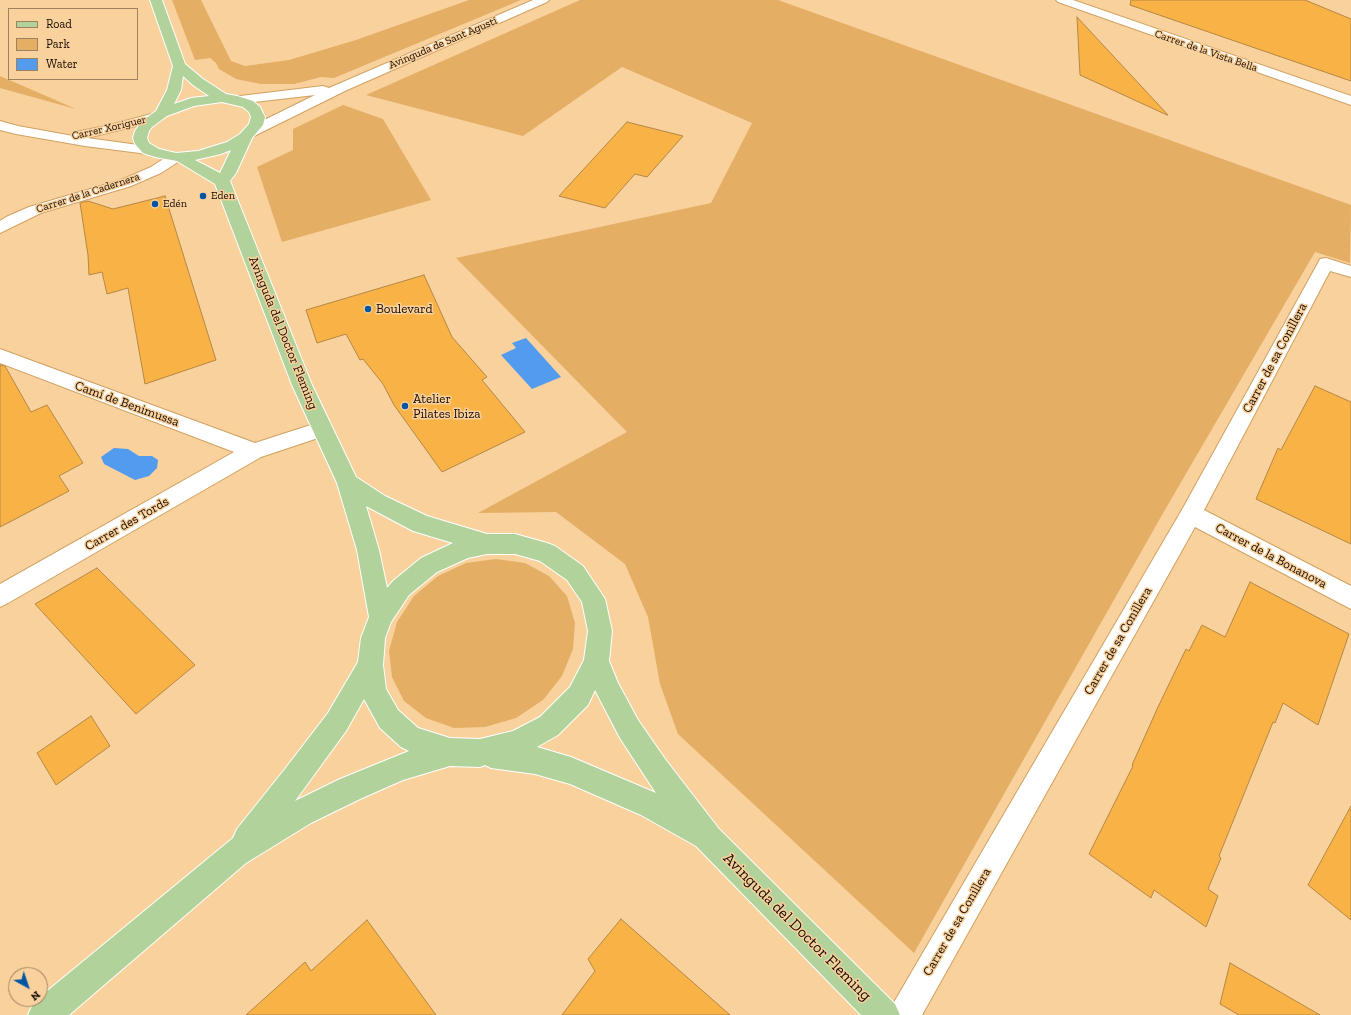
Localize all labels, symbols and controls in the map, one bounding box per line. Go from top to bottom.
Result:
legend [8,8,138,80]
street label: Avinguda de Sant Agustí [387,14,499,72]
text: Road [46,17,72,31]
street label: Carrer de la Vista Bella [1153,27,1259,75]
text: Park [46,37,70,51]
text: Water [46,57,78,71]
street label: Carrer Xoriguer [70,113,148,143]
street label: Carrer de la Cadernera [35,170,141,216]
place label: Eden [211,189,235,203]
marker: Eden [198,191,208,201]
place label: Edén [163,197,187,211]
marker: Edén [150,199,160,209]
street label: Avinguda del Doctor Fleming [245,254,321,412]
street label: Carrer de sa Conillera [1239,300,1311,416]
place label: Boulevard [376,301,433,317]
marker: Boulevard [363,304,373,314]
street label: Camí de Benimussa [73,378,181,430]
place label: Atelier Pilates Ibiza [413,391,480,422]
marker: Atelier Pilates Ibiza [400,401,410,411]
street label: Carrer des Tords [82,494,172,554]
street label: Carrer de la Bonanova [1213,520,1329,592]
street label: Carrer de sa Conillera [1081,584,1155,698]
street label: Avinguda del Doctor Fleming [719,849,875,1005]
street label: Carrer de sa Conillera [920,865,994,979]
north arrow [8,967,48,1007]
text: N [28,988,43,1003]

